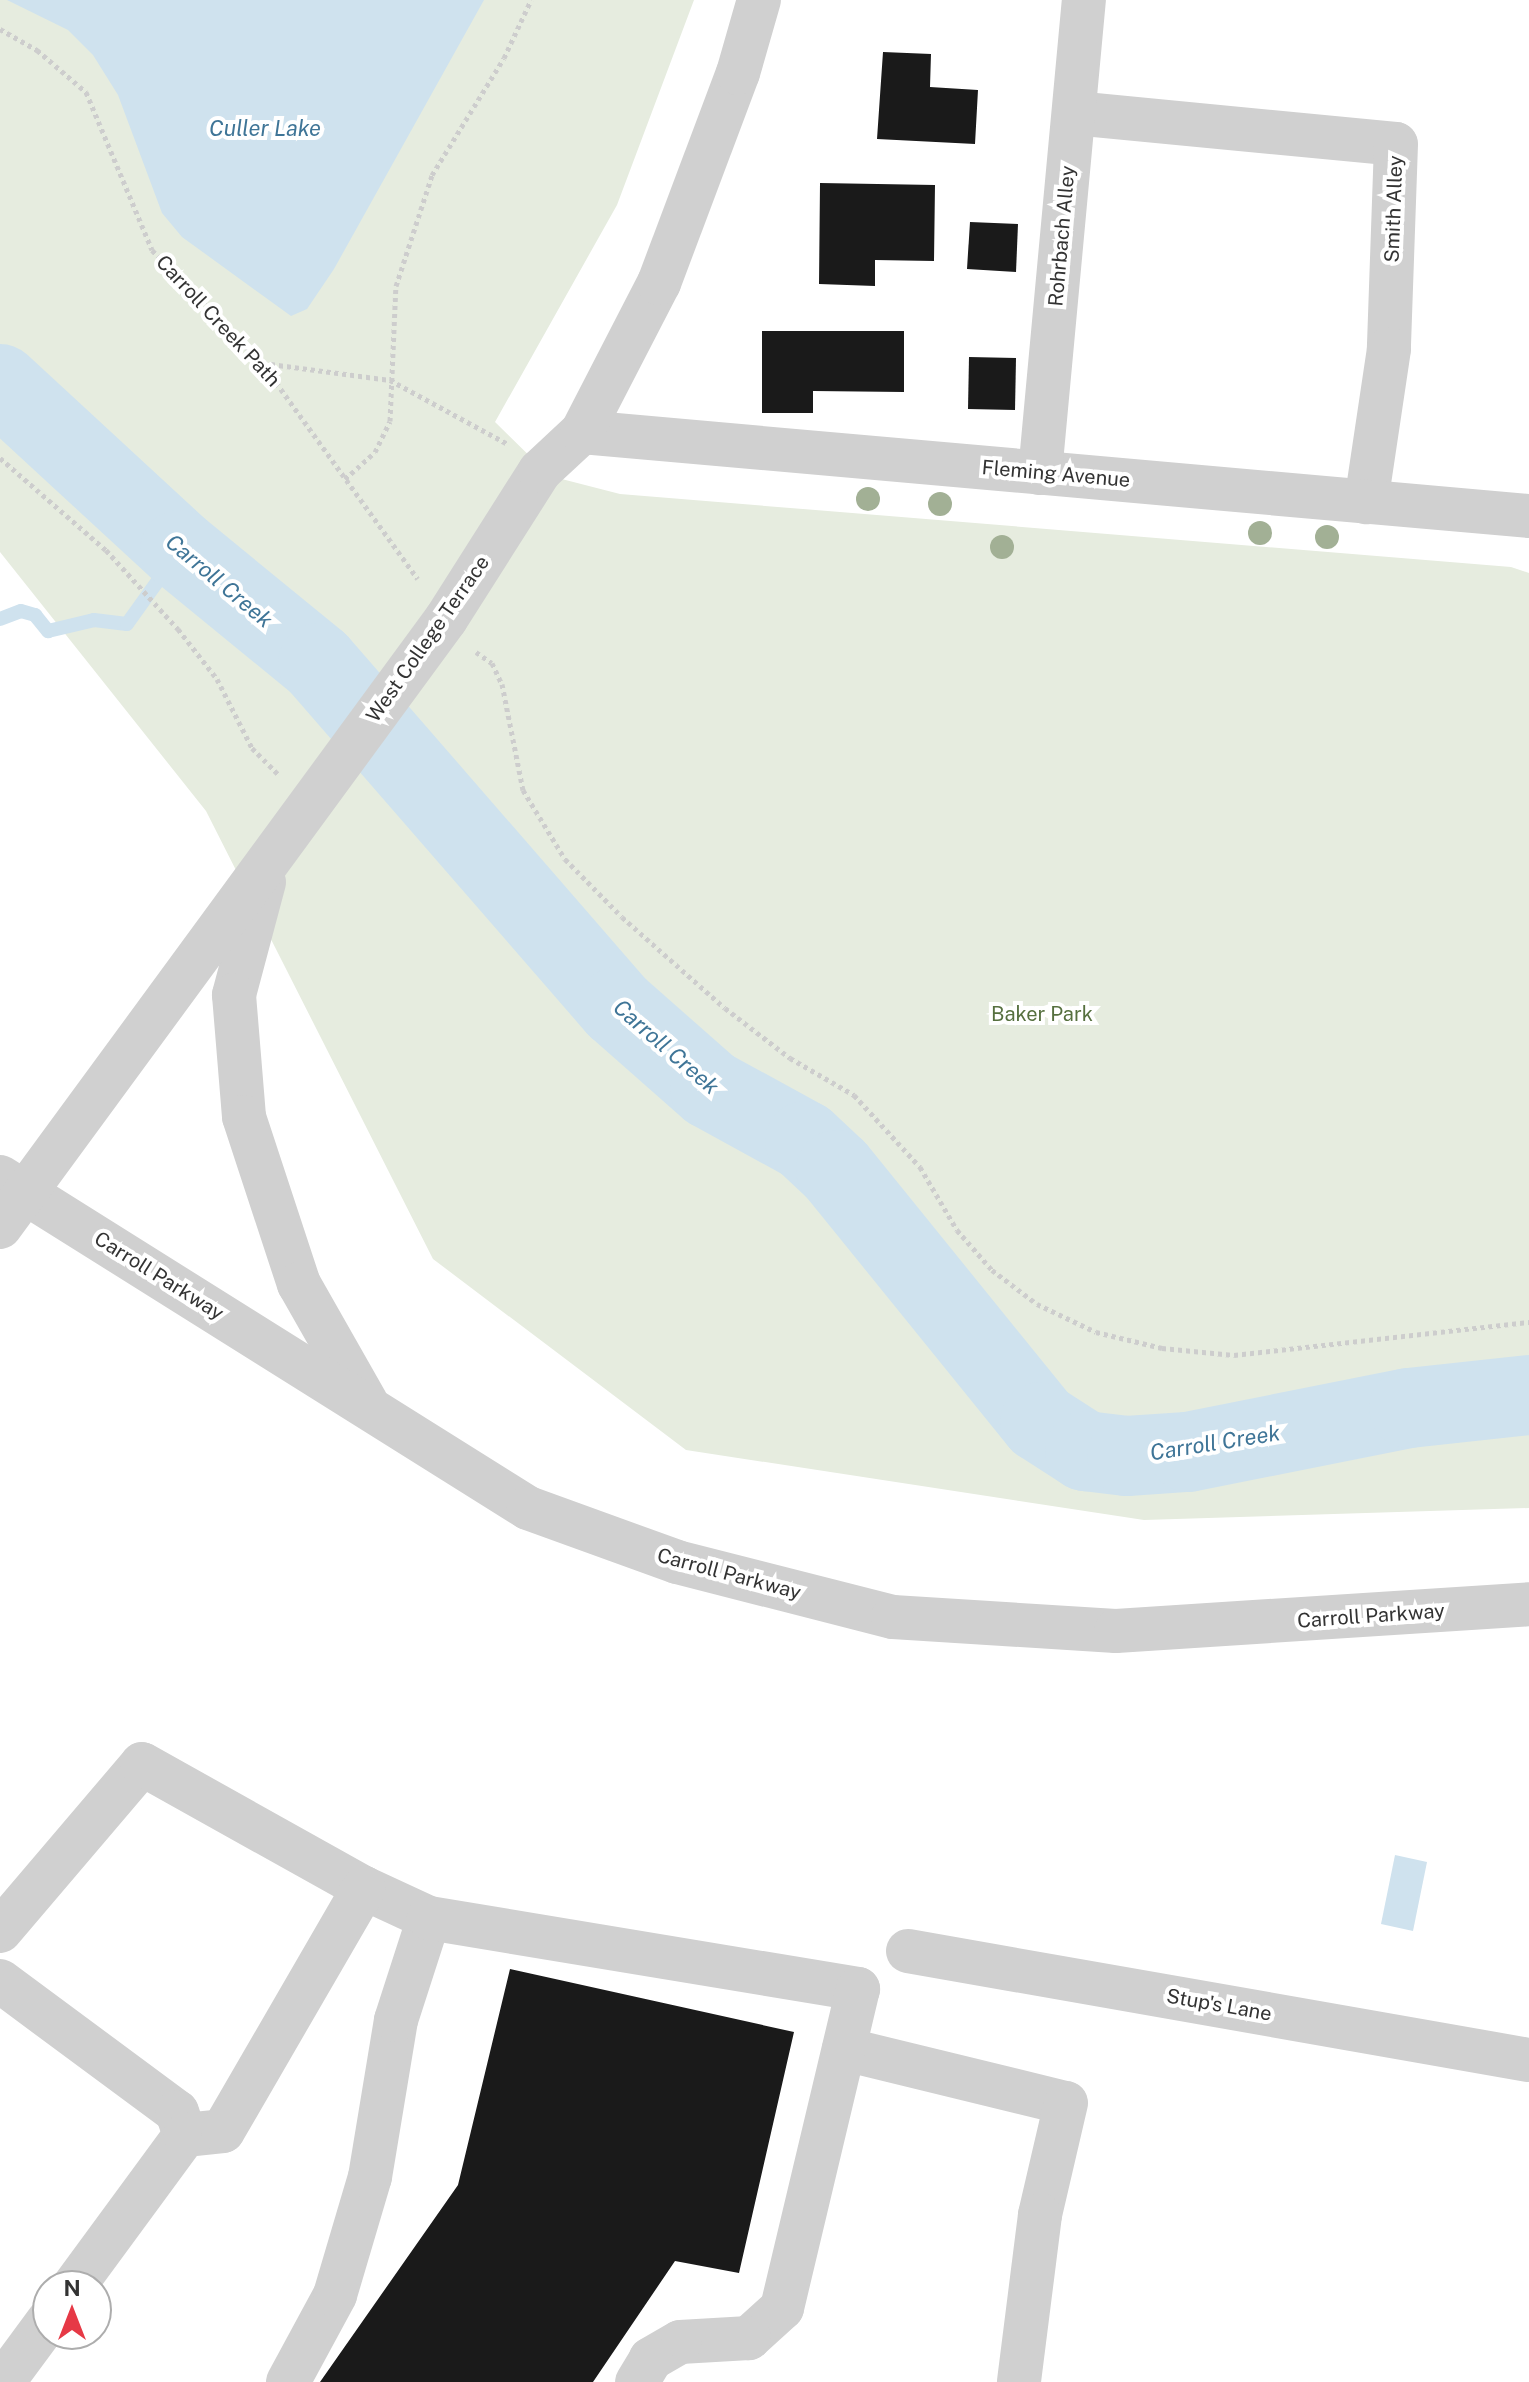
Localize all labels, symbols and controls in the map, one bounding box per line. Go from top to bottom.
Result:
water label: Culler Lake [209,116,321,142]
street label: Smith Alley [1380,155,1408,263]
street label: Rohrbach Alley [1044,165,1080,307]
street label: Carroll Creek Path [151,250,285,392]
street label: Fleming Avenue [981,456,1131,492]
water label: Carroll Creek [160,529,278,633]
street label: West College Terrace [361,551,495,727]
water label: Carroll Creek [608,994,724,1100]
park label: Baker Park [991,1002,1093,1026]
street label: Carroll Parkway [90,1227,228,1325]
water label: Carroll Creek [1148,1420,1282,1466]
street label: Carroll Parkway [654,1543,804,1605]
street label: Carroll Parkway [1296,1599,1446,1633]
street label: Stup's Lane [1164,1984,1274,2026]
north arrow [32,2270,112,2350]
text: N [63,2275,81,2301]

